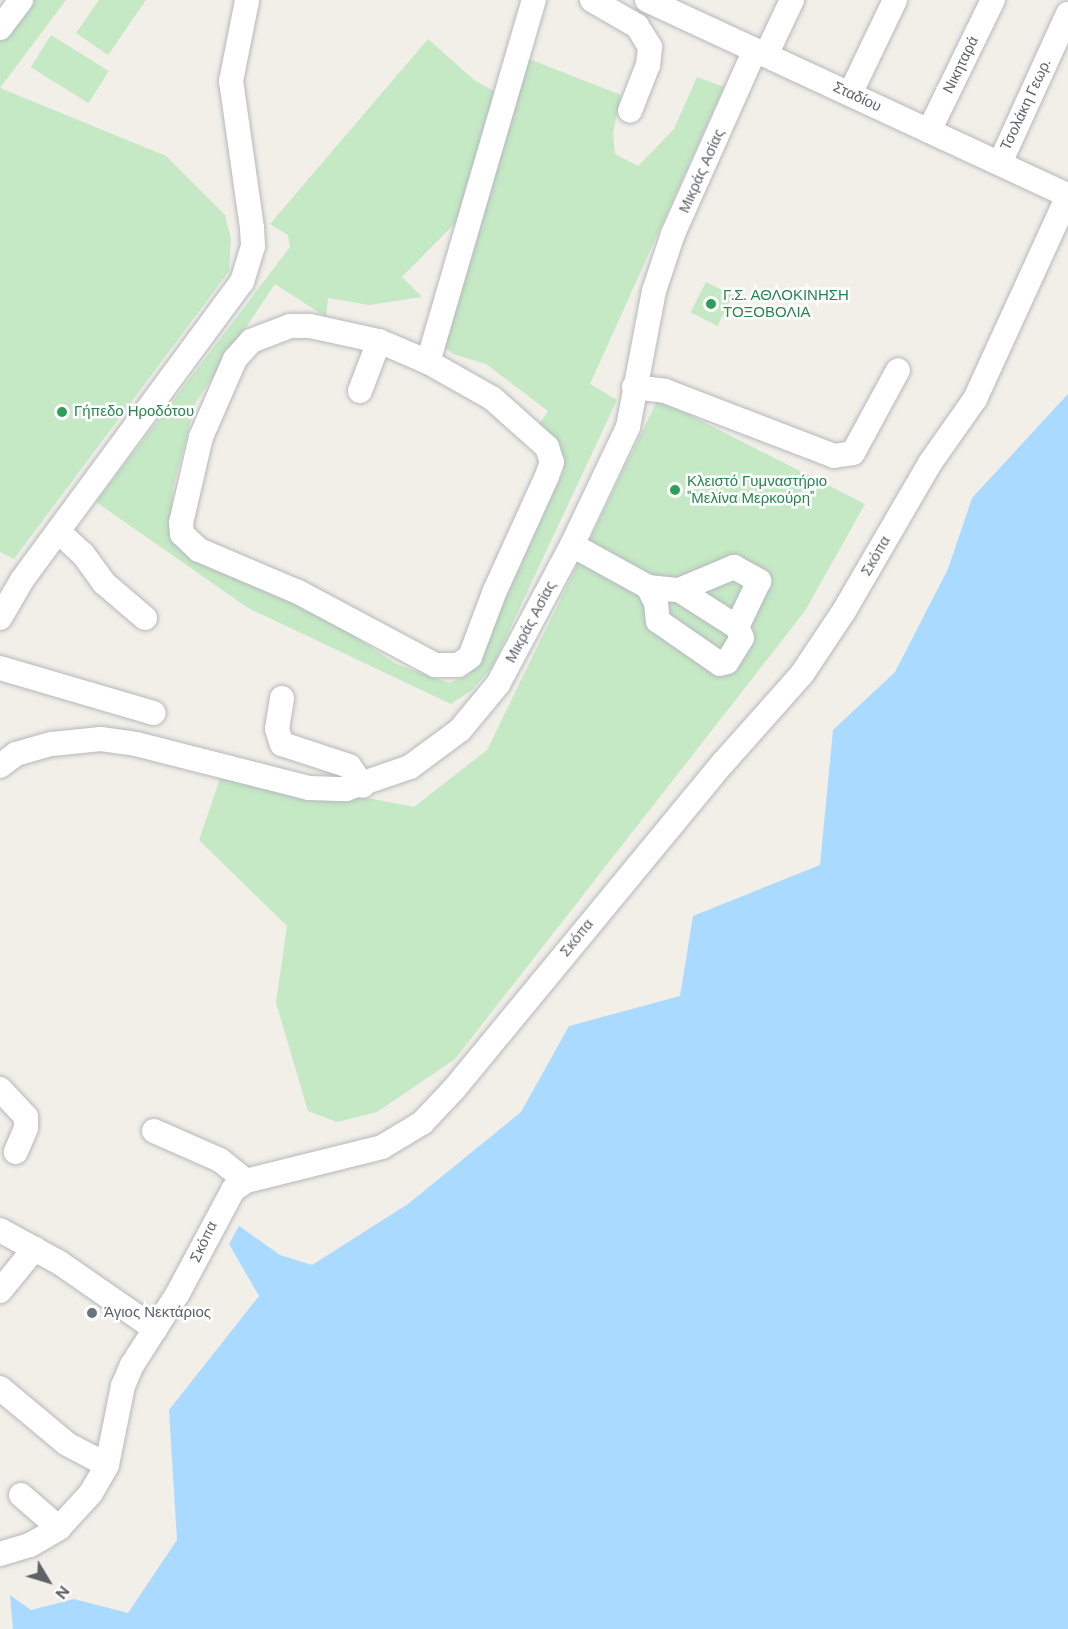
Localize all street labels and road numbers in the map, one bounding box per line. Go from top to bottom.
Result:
street label: Νικηταρά [939,33,983,97]
street label: Τσολάκη Γεωρ. [997,56,1055,154]
street label: Σταδίου [830,78,884,116]
street label: Μικράς Ασίας [675,126,729,216]
street label: Σκόπα [857,533,895,579]
street label: Μικράς Ασίας [502,578,560,666]
street label: Σκόπα [556,916,598,960]
street label: Σκόπα [187,1219,221,1265]

